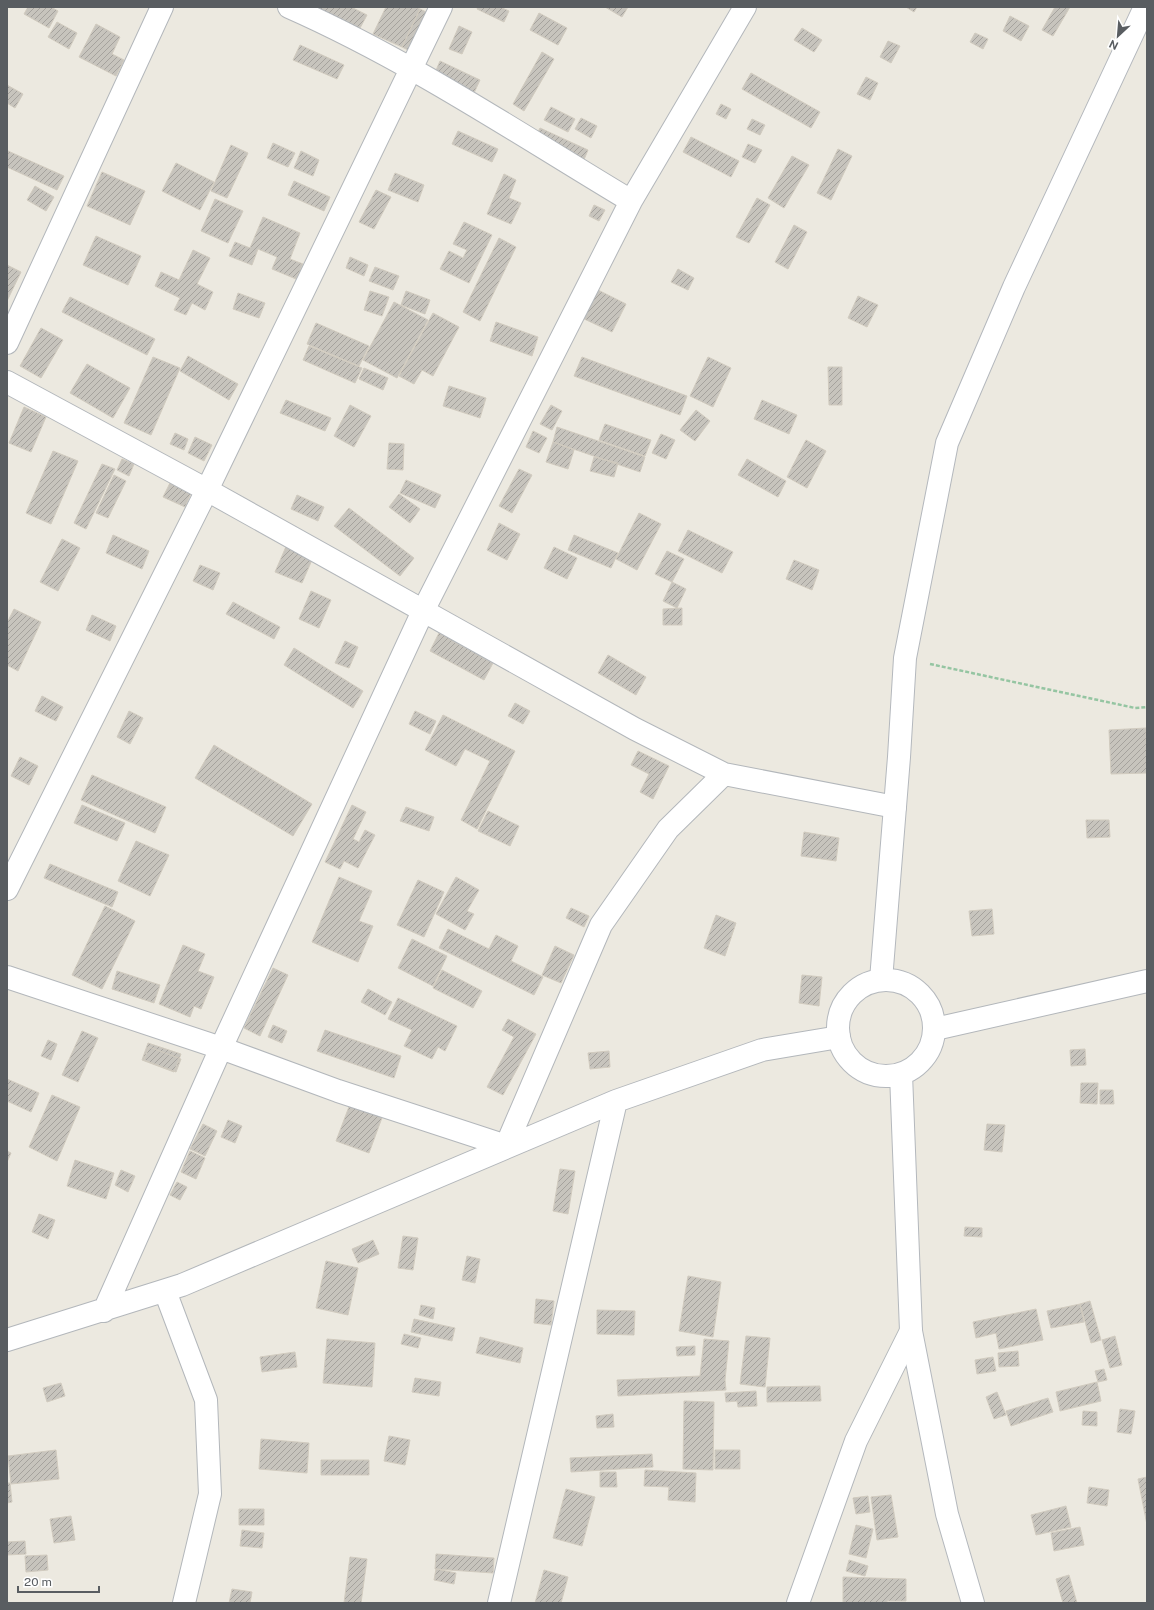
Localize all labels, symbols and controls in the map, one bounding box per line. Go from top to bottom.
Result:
north arrow [1098,16,1138,56]
text: N [1107,38,1120,52]
scale bar [18,1568,99,1594]
text: 20 m [24,1575,52,1589]

